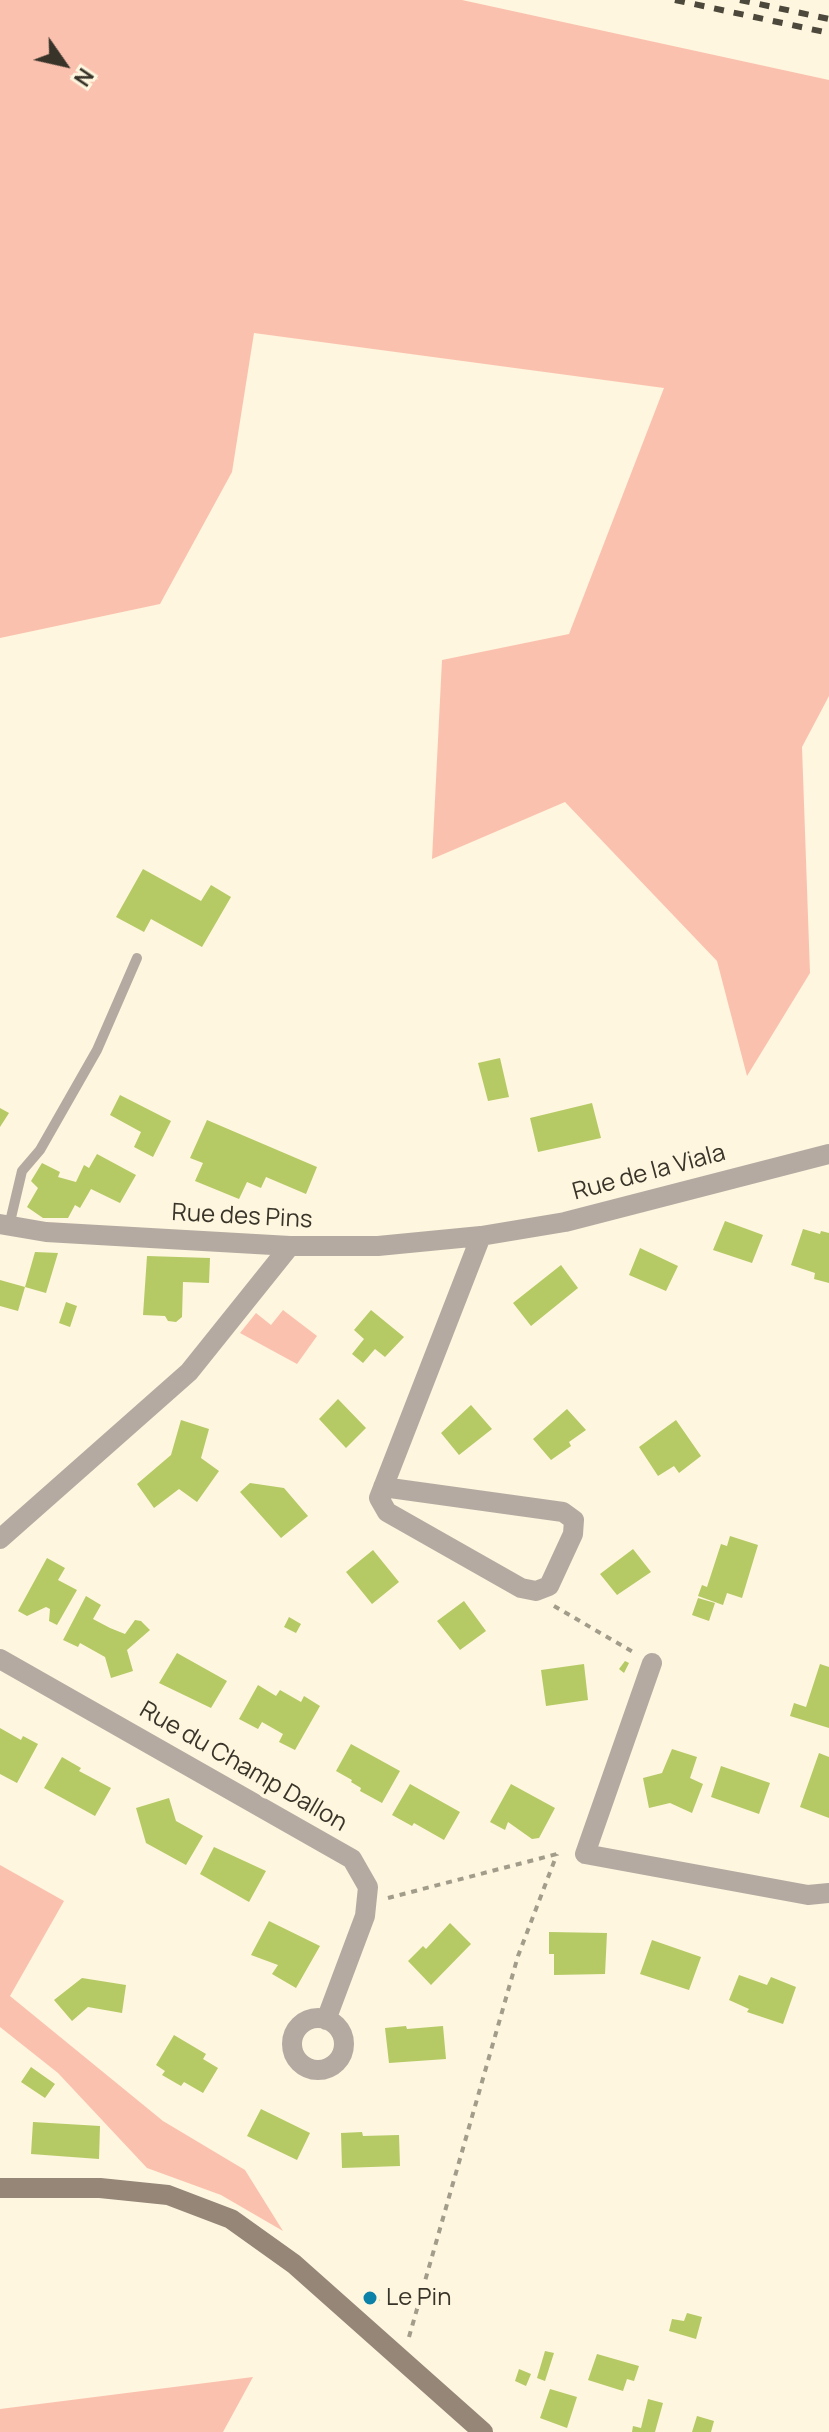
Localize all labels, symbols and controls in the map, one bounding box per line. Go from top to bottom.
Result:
north arrow [24,24,104,104]
text: N [67,62,101,92]
street label: Rue de la Viala [570,1139,728,1207]
street label: Rue des Pins [171,1199,313,1235]
street label: Rue du Champ Dallon [134,1696,352,1838]
place label: Le Pin [386,2284,451,2312]
marker: Le Pin [361,2289,379,2307]

